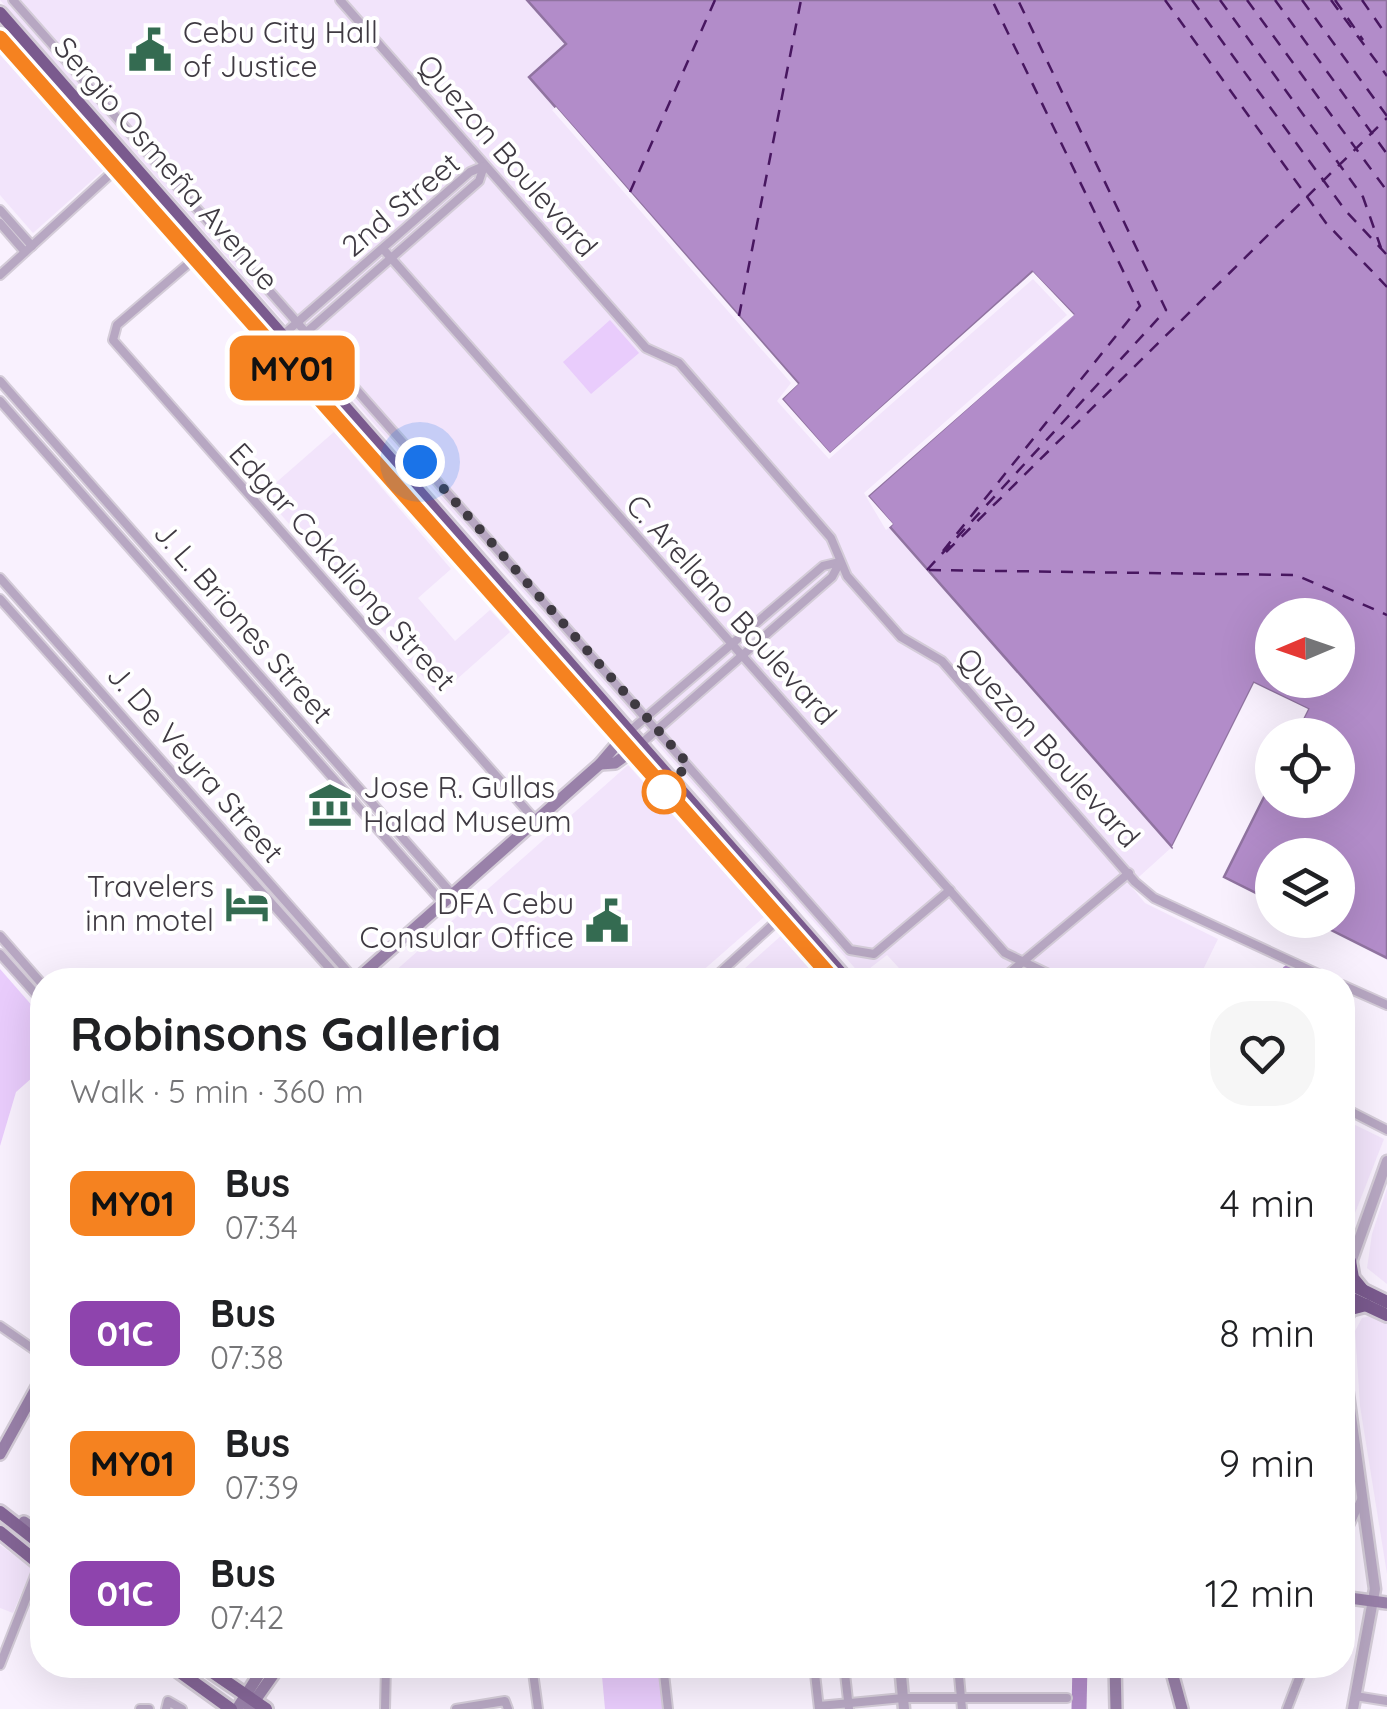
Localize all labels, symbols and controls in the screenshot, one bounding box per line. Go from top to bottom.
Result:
place label: Cebu City Hall of Justice [183,13,378,85]
public building icon: Cebu City Hall of Justice [126,26,174,74]
street label: Sergio Osmeña Avenue [46,29,287,298]
street label: Quezon Boulevard [409,46,606,264]
street label: 2nd Street [334,144,467,265]
line badge: MY01 [222,336,362,400]
text: MY01 [250,346,334,390]
street label: Edgar Cokaliong Street [221,434,464,698]
your location [395,437,445,487]
street label: C. Arellano Boulevard [618,486,845,732]
street label: J. L. Briones Street [146,514,342,731]
north arrow [1255,598,1355,698]
map controls [1255,598,1355,938]
street label: Quezon Boulevard [949,639,1149,855]
street label: J. De Veyra Street [99,656,292,870]
button: locate [1255,718,1355,818]
place label: Jose R. Gullas Halad Museum [363,768,572,840]
unlabelled marker [643,771,685,813]
museum icon: Jose R. Gullas Halad Museum [306,781,354,829]
button: layers [1255,838,1355,938]
place label: Travelers inn motel [85,867,214,939]
hotel icon: Travelers inn motel [223,880,271,928]
place label: DFA Cebu Consular Office [360,884,574,956]
public building icon: DFA Cebu Consular Office [583,897,631,945]
button: heart [1210,1001,1315,1106]
text: Robinsons Galleria [70,1003,501,1063]
text: Walk · 5 min · 360 m [70,1071,364,1111]
text: Bus [225,1159,290,1207]
text: 4 min [1220,1179,1315,1227]
text: MY01 [90,1181,175,1225]
text: 07:34 [225,1207,298,1247]
text: Bus [210,1289,276,1337]
text: 8 min [1219,1309,1315,1357]
text: 01C [96,1311,154,1355]
text: 07:38 [210,1337,284,1377]
text: Bus [225,1419,290,1467]
text: 9 min [1219,1439,1315,1487]
text: MY01 [90,1441,175,1485]
text: 07:39 [225,1467,299,1507]
text: Bus [210,1549,276,1597]
text: 12 min [1205,1569,1315,1617]
text: 01C [96,1571,154,1615]
text: 07:42 [210,1597,284,1637]

